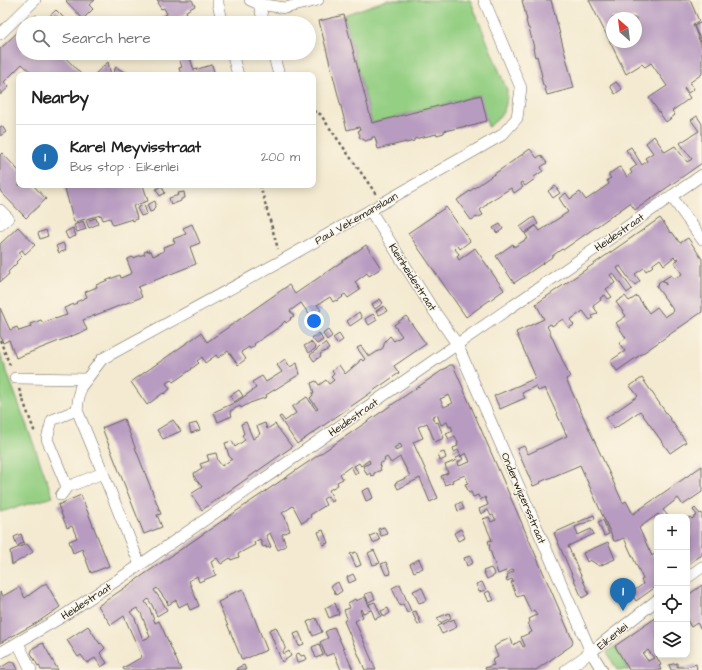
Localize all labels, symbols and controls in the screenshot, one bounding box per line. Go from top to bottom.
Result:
north arrow [606,12,642,48]
search box [16,16,316,60]
icon: search [30,27,52,49]
text: Search here [62,28,151,49]
text: Nearby [32,86,89,110]
text: Karel Meyvisstraat [70,137,201,158]
text: 1 [44,148,46,166]
text: 200 m [261,148,300,166]
text: Bus stop · Eikenlei [70,158,178,176]
street label: Paul Vekemanslaan [312,188,401,248]
street label: Heidestraat [591,209,648,255]
street label: Kleinheidestraat [385,241,440,314]
your location [304,311,324,331]
street label: Heidestraat [325,394,382,440]
street label: Onderwijzersstraat [498,450,550,547]
map controls [654,514,690,658]
button: + [654,514,690,550]
button: − [654,550,690,586]
pin: 1 [610,578,636,611]
street label: Heidestraat [58,579,115,623]
button: locate [654,586,690,622]
street label: Eikenlei [594,619,631,653]
button: layers [654,622,690,658]

